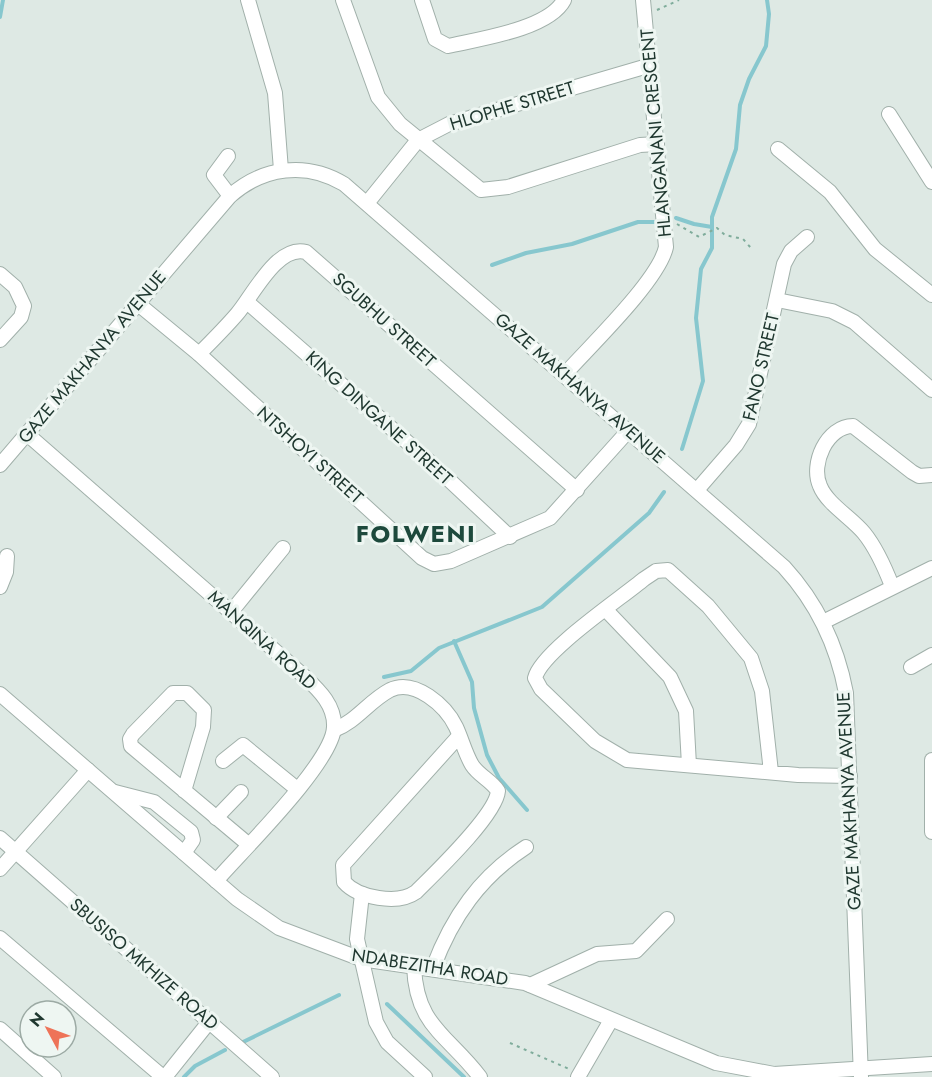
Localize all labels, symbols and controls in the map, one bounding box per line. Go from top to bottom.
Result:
street label: HLANGANANI CRESCENT [634,27,678,238]
street label: HLOPHE STREET [446,75,578,137]
street label: GAZE MAKHANYA AVENUE [12,265,172,449]
street label: SGUBHU STREET [327,266,442,374]
street label: GAZE MAKHANYA AVENUE [489,307,671,469]
street label: FANO STREET [736,310,786,423]
street label: KING DINGANE STREET [300,345,459,491]
street label: NTSHOYI STREET [251,400,369,510]
district label: FOLWENI [356,516,476,551]
street label: MANQINA ROAD [202,584,322,696]
street label: GAZE MAKHANYA AVENUE [830,691,868,911]
street label: SBUSISO MKHIZE ROAD [64,892,224,1036]
street label: NDABEZITHA ROAD [350,942,510,992]
north arrow [18,999,78,1059]
text: N [24,1007,50,1032]

